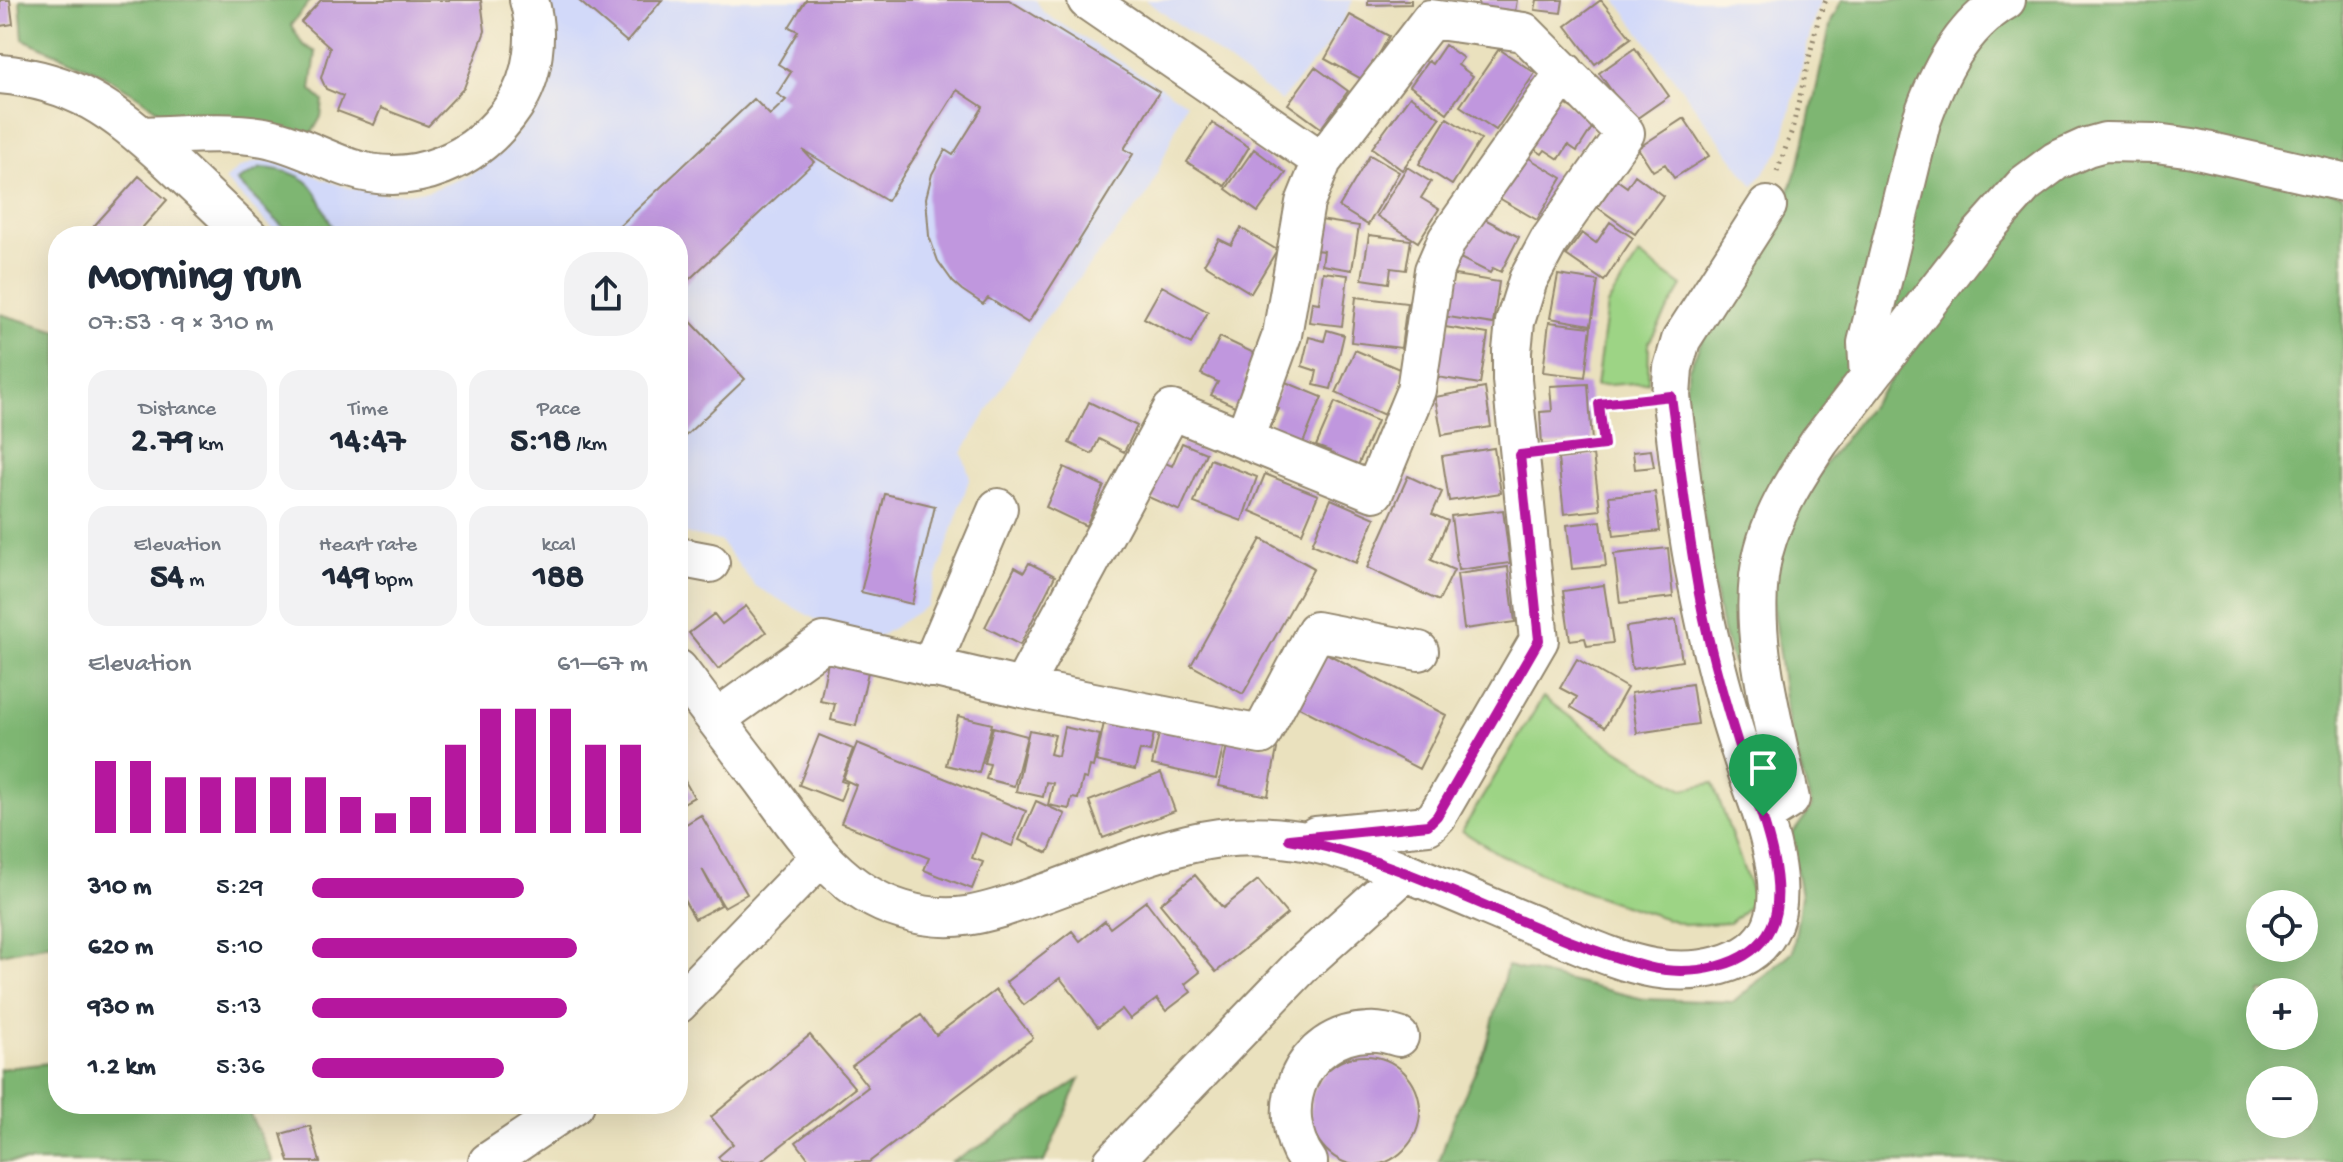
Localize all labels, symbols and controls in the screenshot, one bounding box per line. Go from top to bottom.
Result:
button: share [564,252,648,336]
text: Morning run [88,253,301,305]
text: 07:53 · 9 × 310 m [88,309,273,340]
text: Distance [138,397,216,423]
text: Time [348,397,388,423]
text: Pace [537,397,580,423]
text: 2.79 [131,423,193,463]
text: 14:47 [331,423,405,463]
text: 5:18 [510,423,571,463]
text: km [193,432,224,458]
text: /km [571,432,607,458]
text: Elevation [134,533,221,559]
text: Heart rate [319,533,417,559]
text: kcal [541,533,576,559]
text: 54 [150,559,184,599]
text: 149 [323,559,370,599]
text: 188 [533,559,584,599]
text: m [184,568,205,594]
text: bpm [370,568,413,594]
text: Elevation [88,650,191,681]
text: 61–67 m [557,650,648,681]
pin [1729,734,1797,816]
icon: arrive [1741,746,1785,790]
text: 310 m [88,873,151,904]
text: 5:29 [216,873,264,904]
map controls [2246,890,2318,1138]
button: locate [2246,890,2318,962]
text: 620 m [88,933,153,964]
text: 5:10 [216,933,263,964]
button: + [2246,978,2318,1050]
text: 930 m [88,993,154,1024]
text: 5:13 [216,993,262,1024]
text: 1.2 km [88,1053,156,1084]
text: 5:36 [216,1053,265,1084]
button: − [2246,1066,2318,1138]

